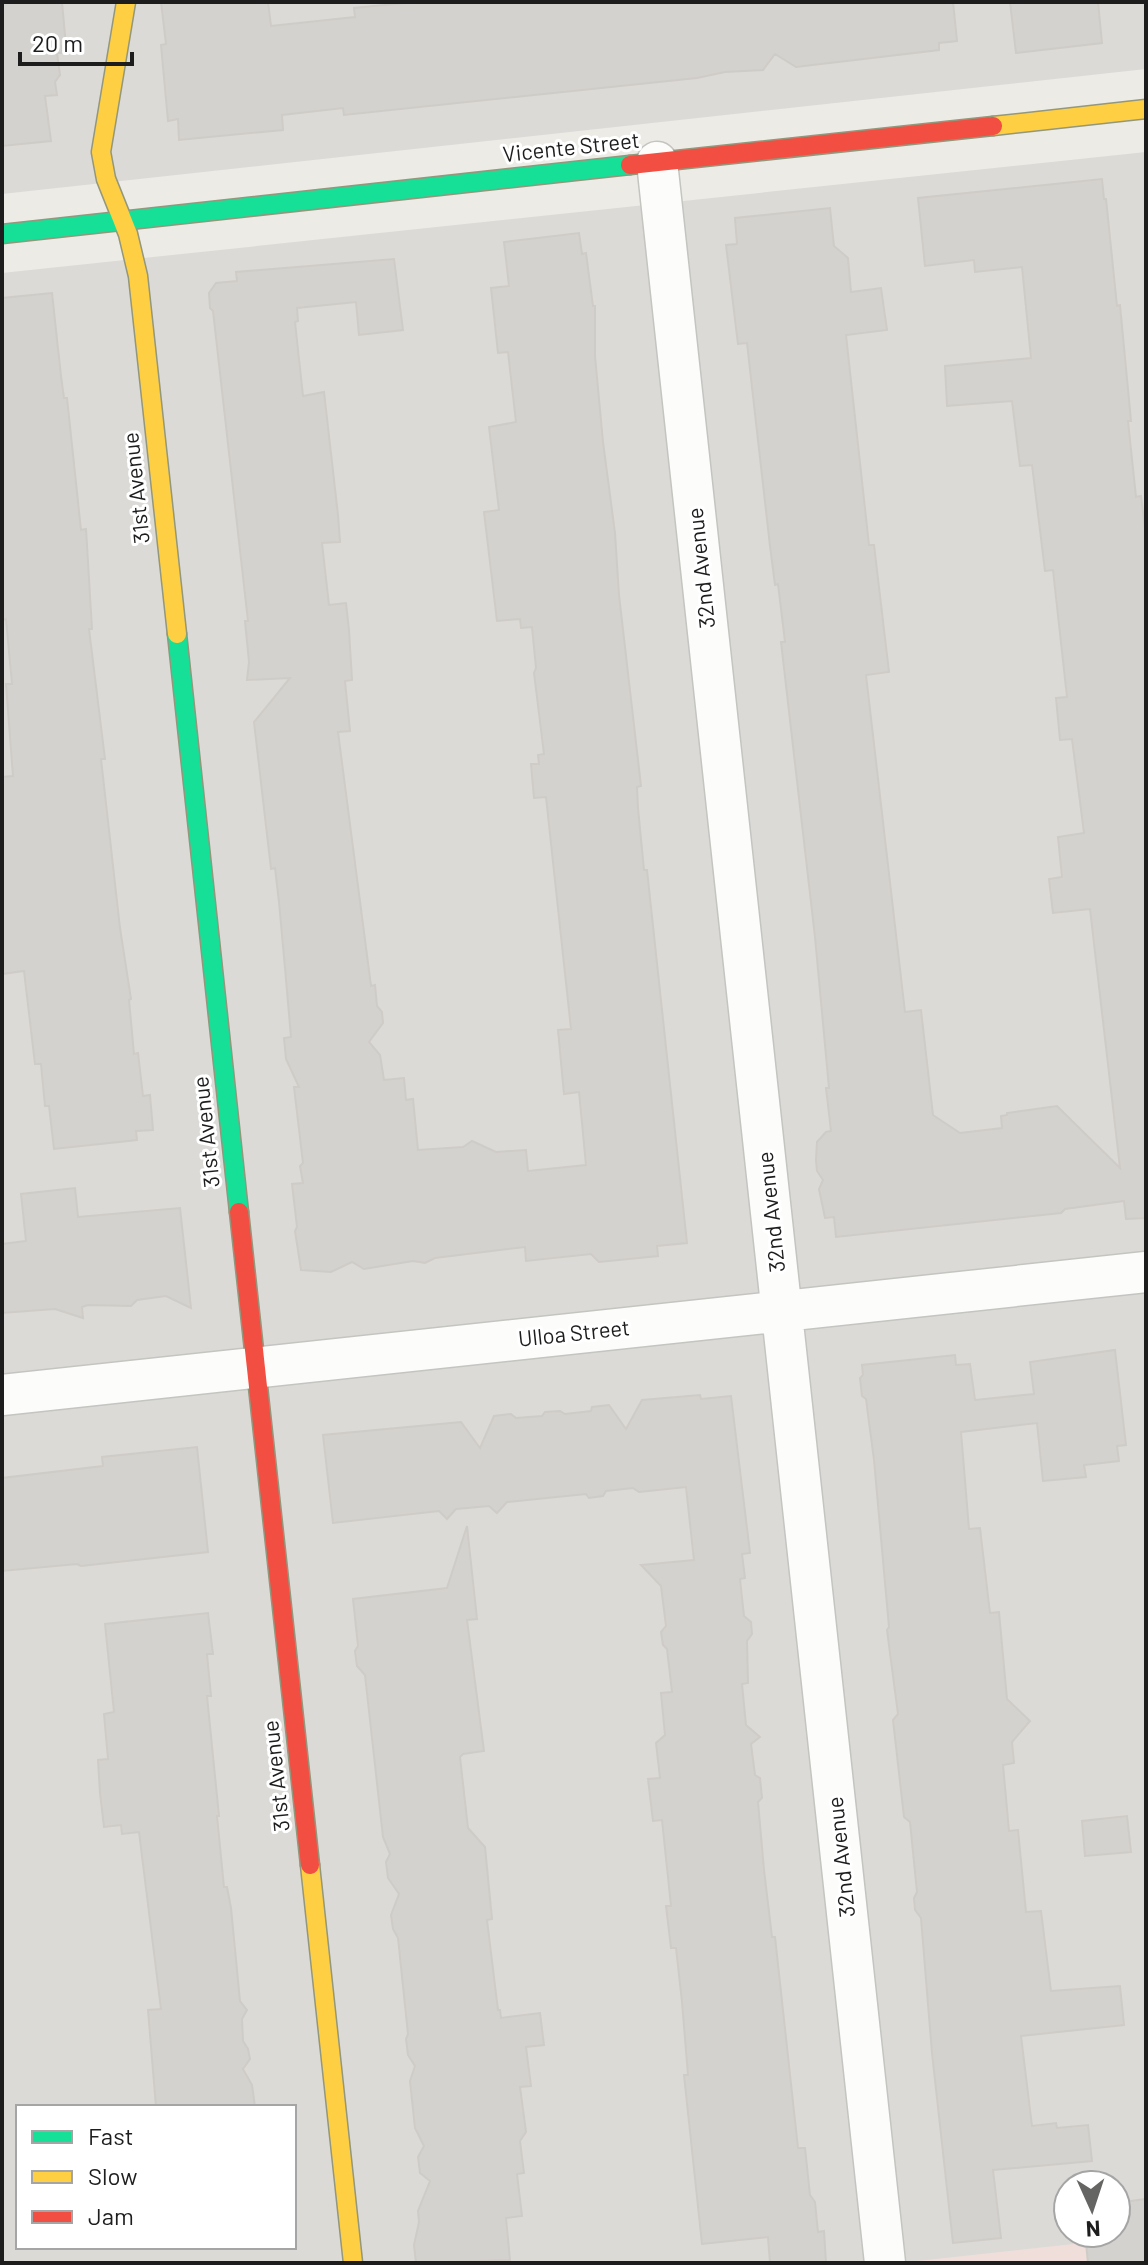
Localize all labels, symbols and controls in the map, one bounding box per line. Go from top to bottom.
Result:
scale bar [20,16,132,66]
text: 20 m [32,28,83,57]
street label: Vicente Street [501,126,641,166]
street label: 31st Avenue [116,431,154,545]
street label: 32nd Avenue [681,506,719,630]
street label: 31st Avenue [186,1075,224,1189]
street label: 32nd Avenue [751,1150,789,1274]
street label: Ulloa Street [517,1313,631,1351]
street label: 31st Avenue [256,1719,294,1833]
street label: 32nd Avenue [821,1795,859,1919]
legend [16,2105,296,2249]
text: Fast [88,2121,133,2150]
text: Slow [88,2161,137,2190]
north arrow [1052,2169,1132,2249]
text: Jam [88,2201,134,2230]
text: N [1085,2217,1101,2243]

